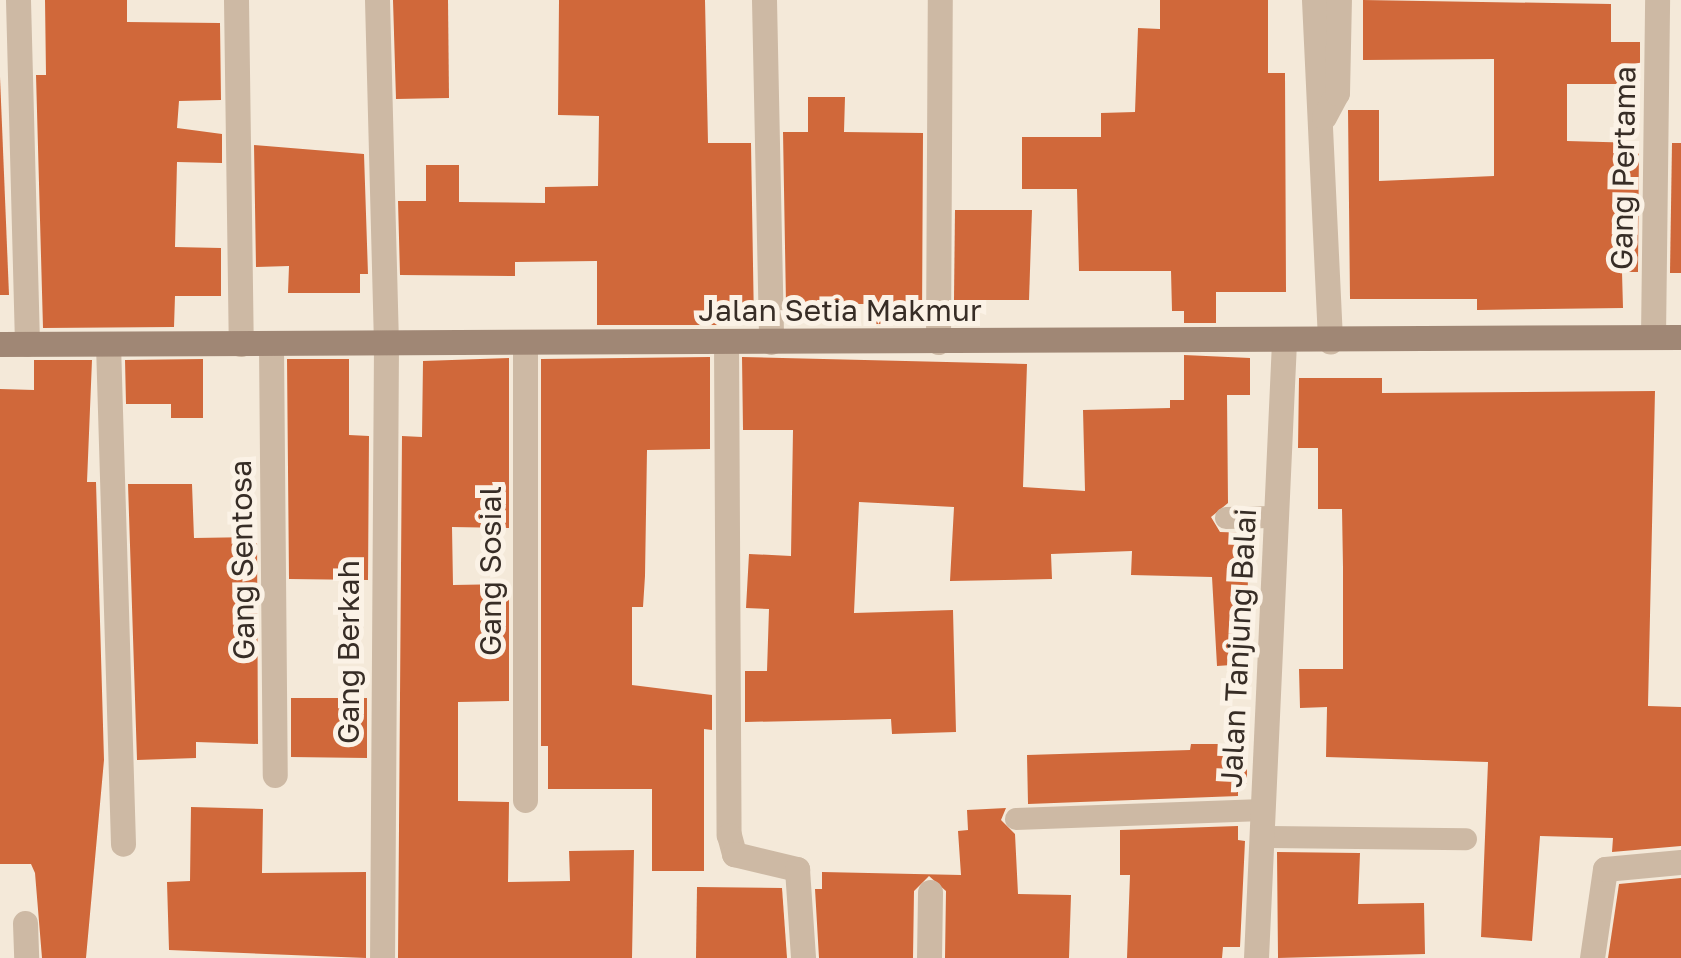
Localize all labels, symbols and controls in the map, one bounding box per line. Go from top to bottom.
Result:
street label: Gang Pertama [1603,66,1643,270]
street label: Jalan Setia Makmur [698,292,982,328]
street label: Gang Sentosa [222,460,262,660]
street label: Gang Sosial [472,486,508,656]
street label: Jalan Tanjung Balai [1213,507,1263,789]
street label: Gang Berkah [330,560,366,744]

